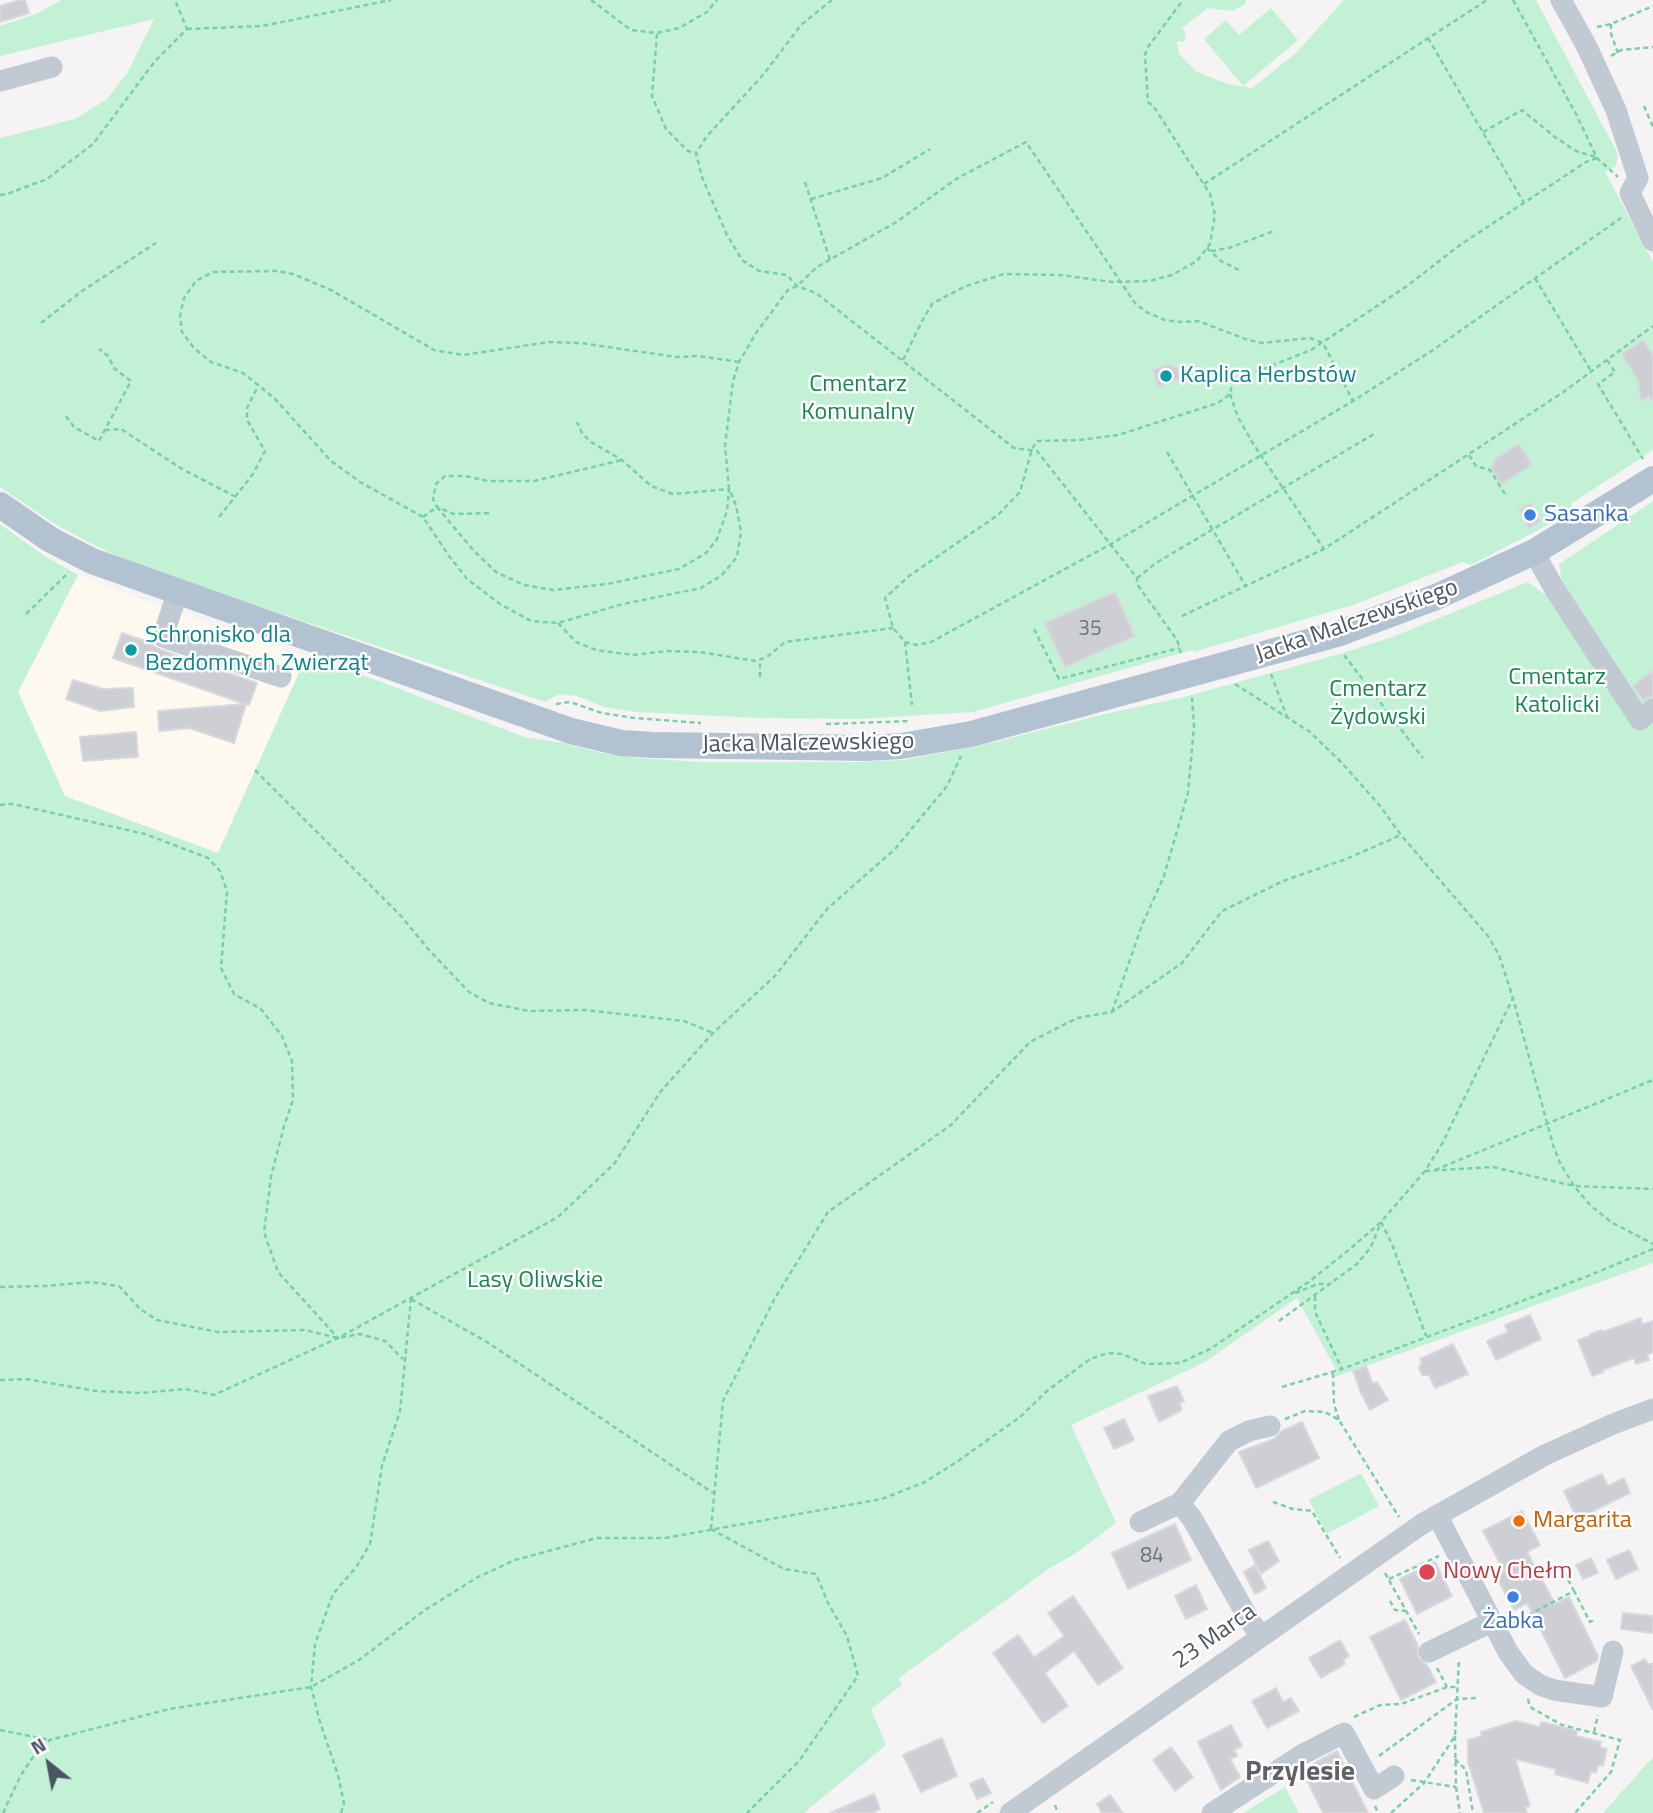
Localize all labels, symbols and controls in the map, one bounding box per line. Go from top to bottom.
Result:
place label: Kaplica Herbstów [1180,362,1356,390]
marker: Kaplica Herbstów [1158,368,1174,384]
park label: Cmentarz Komunalny [801,371,915,427]
place label: Sasanka [1544,501,1629,529]
marker: Sasanka [1522,507,1538,523]
street label: Jacka Malczewskiego [1252,574,1462,670]
house number: 35 [1078,617,1102,643]
place label: Schronisko dla Bezdomnych Zwierząt [145,622,369,678]
marker: Schronisko dla Bezdomnych Zwierząt [123,642,139,658]
park label: Cmentarz Katolicki [1508,664,1606,720]
park label: Cmentarz Żydowski [1329,676,1427,732]
street label: Jacka Malczewskiego [702,728,914,760]
park label: Lasy Oliwskie [467,1267,603,1295]
place label: Margarita [1533,1507,1632,1535]
marker: Margarita [1511,1513,1527,1529]
house number: 84 [1140,1544,1164,1570]
place label: Nowy Chełm [1443,1558,1572,1586]
marker: Nowy Chełm [1417,1562,1437,1582]
marker: Żabka [1505,1589,1521,1605]
street label: 23 Marca [1168,1598,1262,1676]
place label: Żabka [1483,1608,1543,1636]
north arrow [14,1729,84,1799]
text: N [25,1730,51,1761]
district label: Przylesie [1245,1756,1355,1790]

